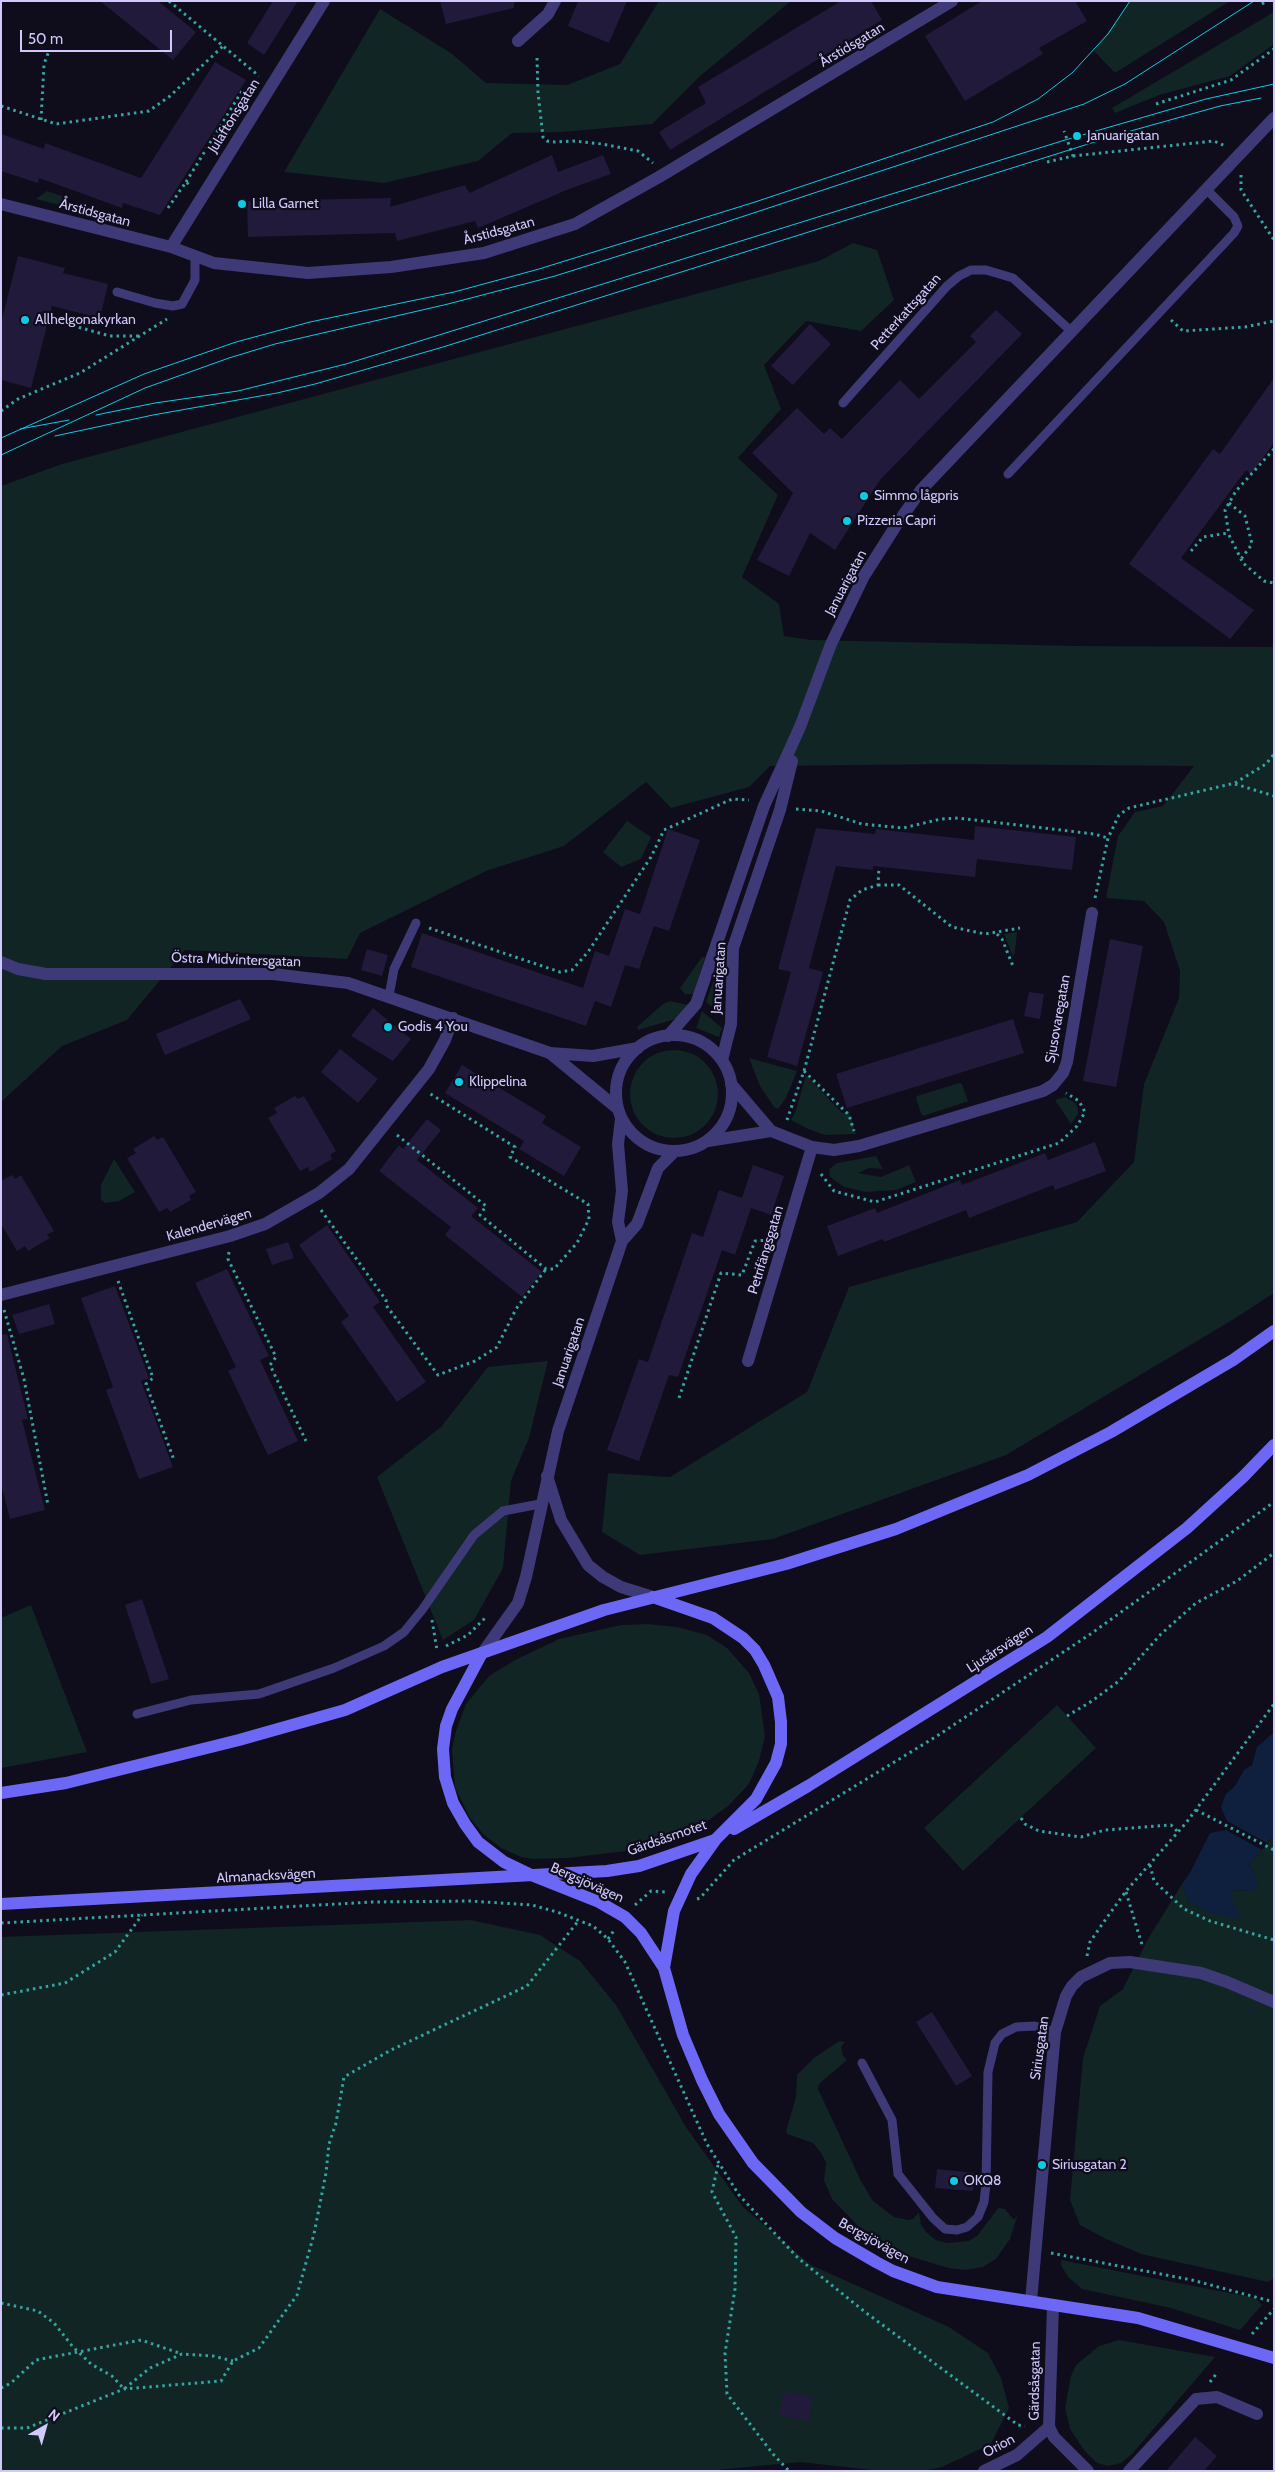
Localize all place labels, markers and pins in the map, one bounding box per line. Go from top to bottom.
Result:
place label: Januarigatan [1087,128,1159,144]
marker: Januarigatan [1071,130,1083,142]
place label: Lilla Garnet [252,196,319,212]
marker: Lilla Garnet [236,198,248,210]
place label: Allhelgonakyrkan [35,312,136,328]
marker: Allhelgonakyrkan [19,314,31,326]
place label: Simmo lågpris [874,488,958,504]
marker: Simmo lågpris [858,490,870,502]
place label: Pizzeria Capri [857,513,936,529]
marker: Pizzeria Capri [841,515,853,527]
place label: Godis 4 You [398,1019,468,1035]
marker: Godis 4 You [382,1021,394,1033]
place label: Klippelina [469,1074,527,1090]
marker: Klippelina [453,1076,465,1088]
place label: Siriusgatan 2 [1052,2157,1127,2173]
marker: Siriusgatan 2 [1036,2159,1048,2171]
place label: OKQ8 [964,2173,1002,2189]
marker: OKQ8 [948,2175,960,2187]

